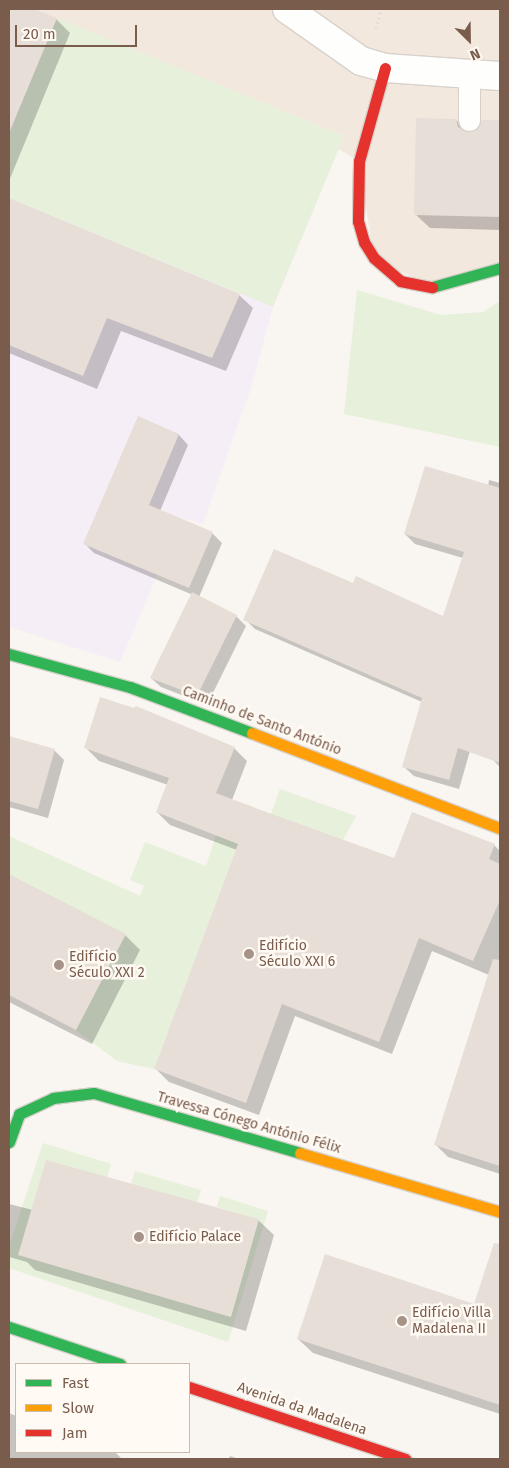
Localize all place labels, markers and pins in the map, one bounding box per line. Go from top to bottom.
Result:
place label: Edifício Século XXI 6 [259,938,335,970]
marker: Edifício Século XXI 6 [243,948,255,960]
place label: Edifício Século XXI 2 [69,949,145,982]
marker: Edifício Século XXI 2 [53,959,65,971]
place label: Edifício Palace [149,1229,241,1245]
marker: Edifício Palace [133,1231,145,1243]
place label: Edifício Villa Madalena II [412,1305,491,1338]
marker: Edifício Villa Madalena II [396,1315,408,1327]

